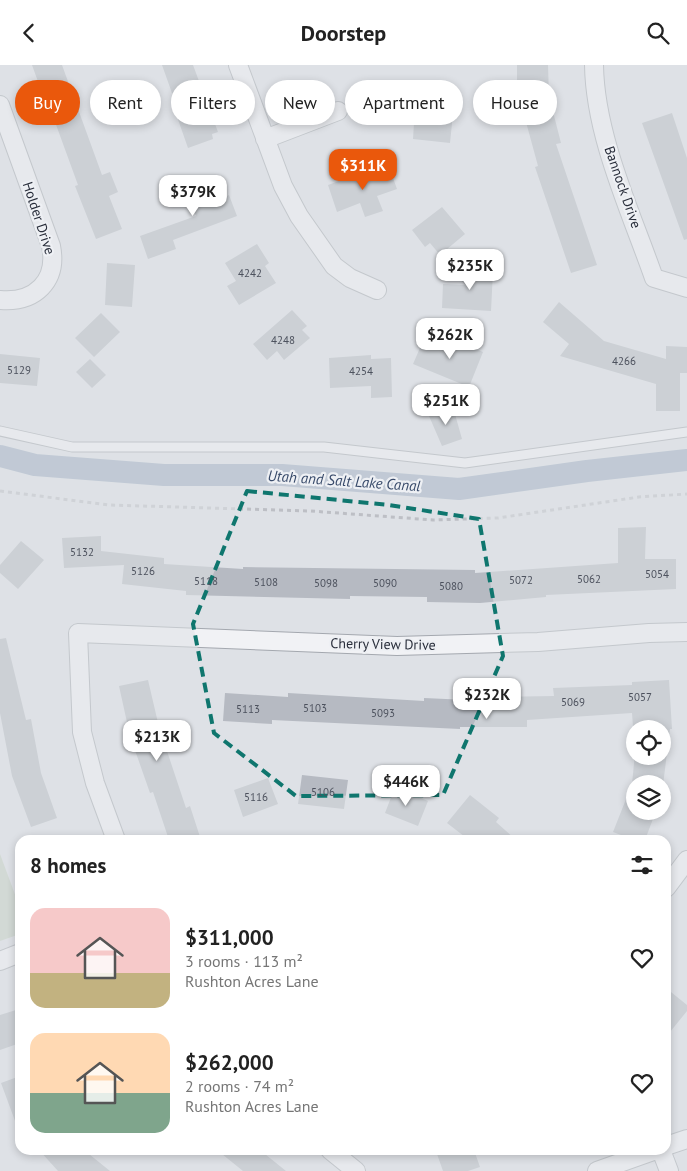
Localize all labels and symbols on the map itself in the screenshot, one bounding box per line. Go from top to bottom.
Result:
street label: Bannock Drive [601,144,645,230]
pin: $311K [328,149,398,191]
pin: $379K [158,175,228,217]
street label: Holder Drive [19,179,59,257]
pin: $235K [435,249,505,291]
house number: 4242 [238,266,262,280]
pin: $262K [415,317,485,360]
house number: 4248 [271,333,295,347]
house number: 4266 [612,354,636,368]
house number: 5129 [7,363,31,377]
house number: 4254 [349,364,373,378]
pin: $251K [411,383,481,426]
water label: Utah and Salt Lake Canal [267,466,421,495]
house number: 5132 [70,545,94,559]
house number: 5126 [131,564,155,578]
house number: 5054 [645,567,669,581]
house number: 5062 [577,572,601,586]
house number: 5072 [509,573,533,587]
house number: 5118 [194,574,218,588]
house number: 5108 [254,575,278,589]
house number: 5098 [314,576,338,590]
house number: 5090 [373,576,397,590]
house number: 5080 [439,579,463,593]
street label: Cherry View Drive [330,634,436,654]
pin: $232K [452,677,522,720]
house number: 5057 [628,690,652,704]
house number: 5069 [561,695,585,709]
house number: 5103 [303,701,327,715]
house number: 5113 [236,702,260,716]
house number: 5093 [371,706,395,720]
pin: $213K [122,719,192,762]
pin: $446K [371,765,441,807]
house number: 5106 [311,785,335,799]
house number: 5116 [244,790,268,804]

